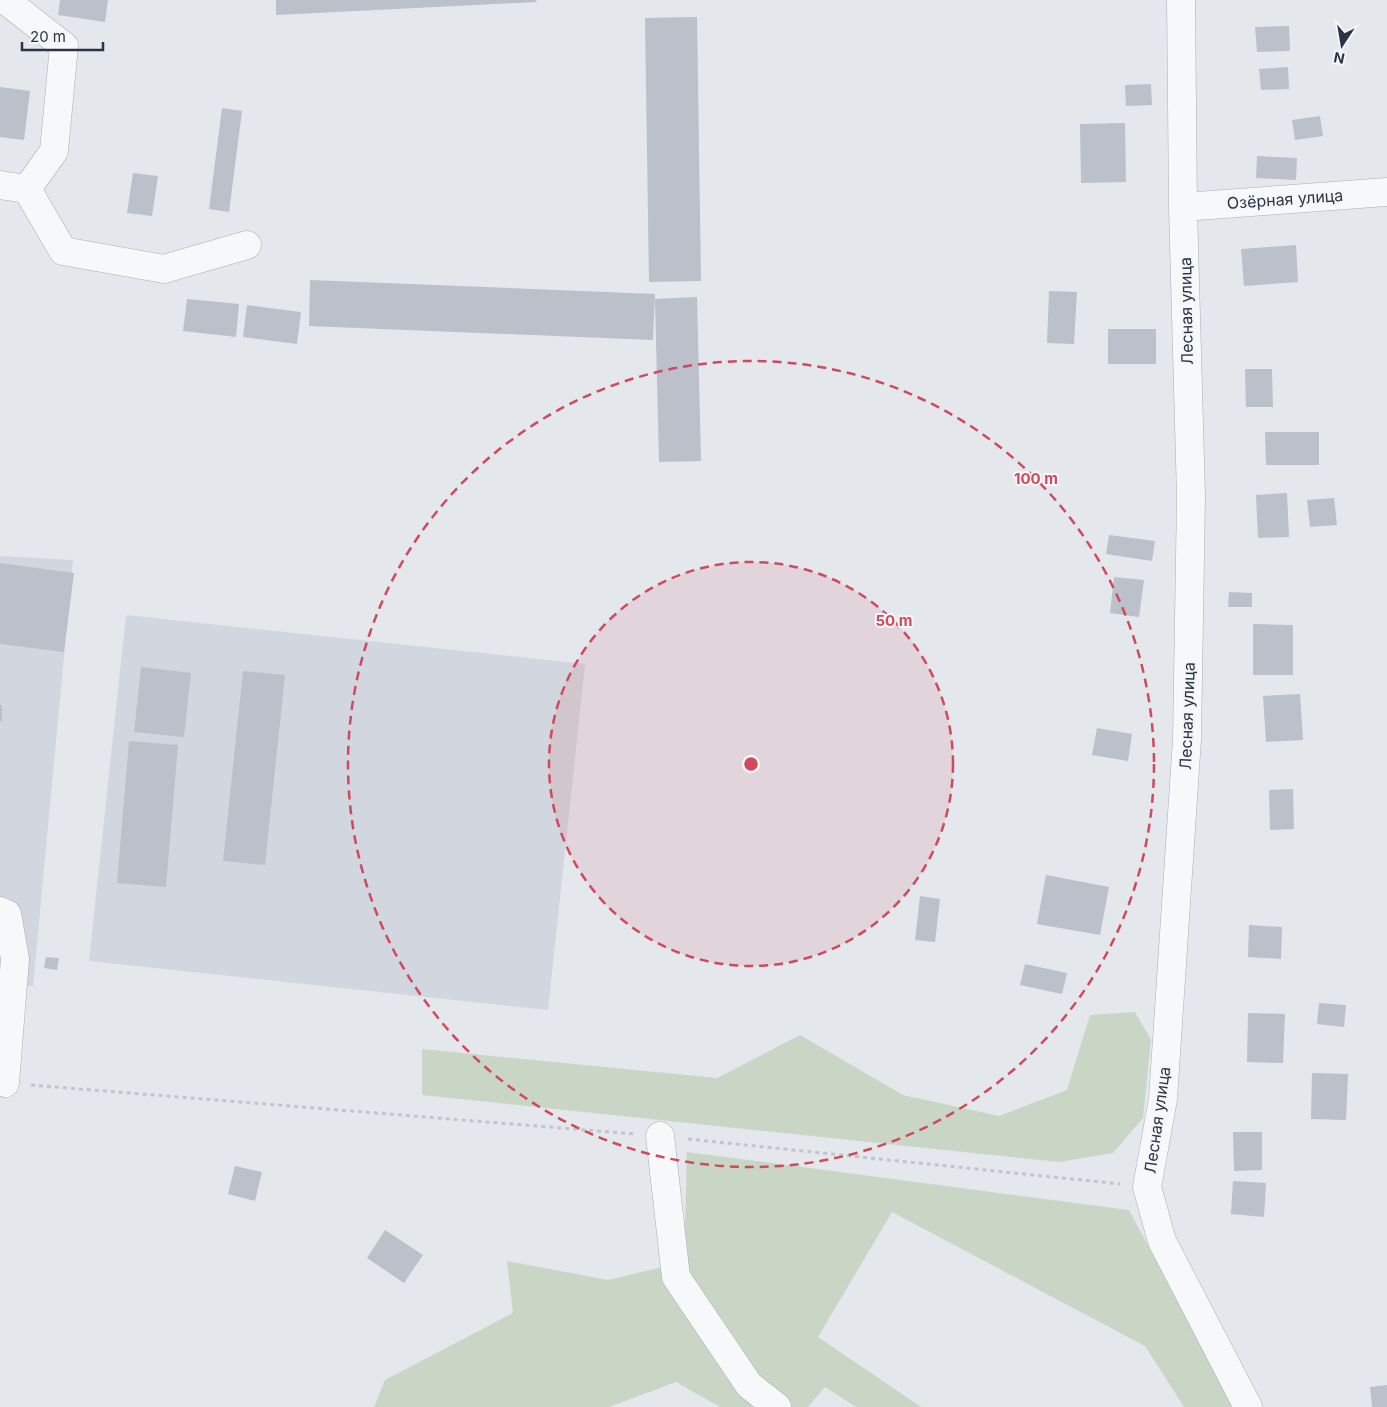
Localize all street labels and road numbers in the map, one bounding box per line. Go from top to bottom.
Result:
street label: Озёрная улица [1226,185,1344,213]
street label: Лесная улица [1175,257,1197,365]
street label: Лесная улица [1175,662,1199,770]
street label: Лесная улица [1140,1065,1174,1175]

